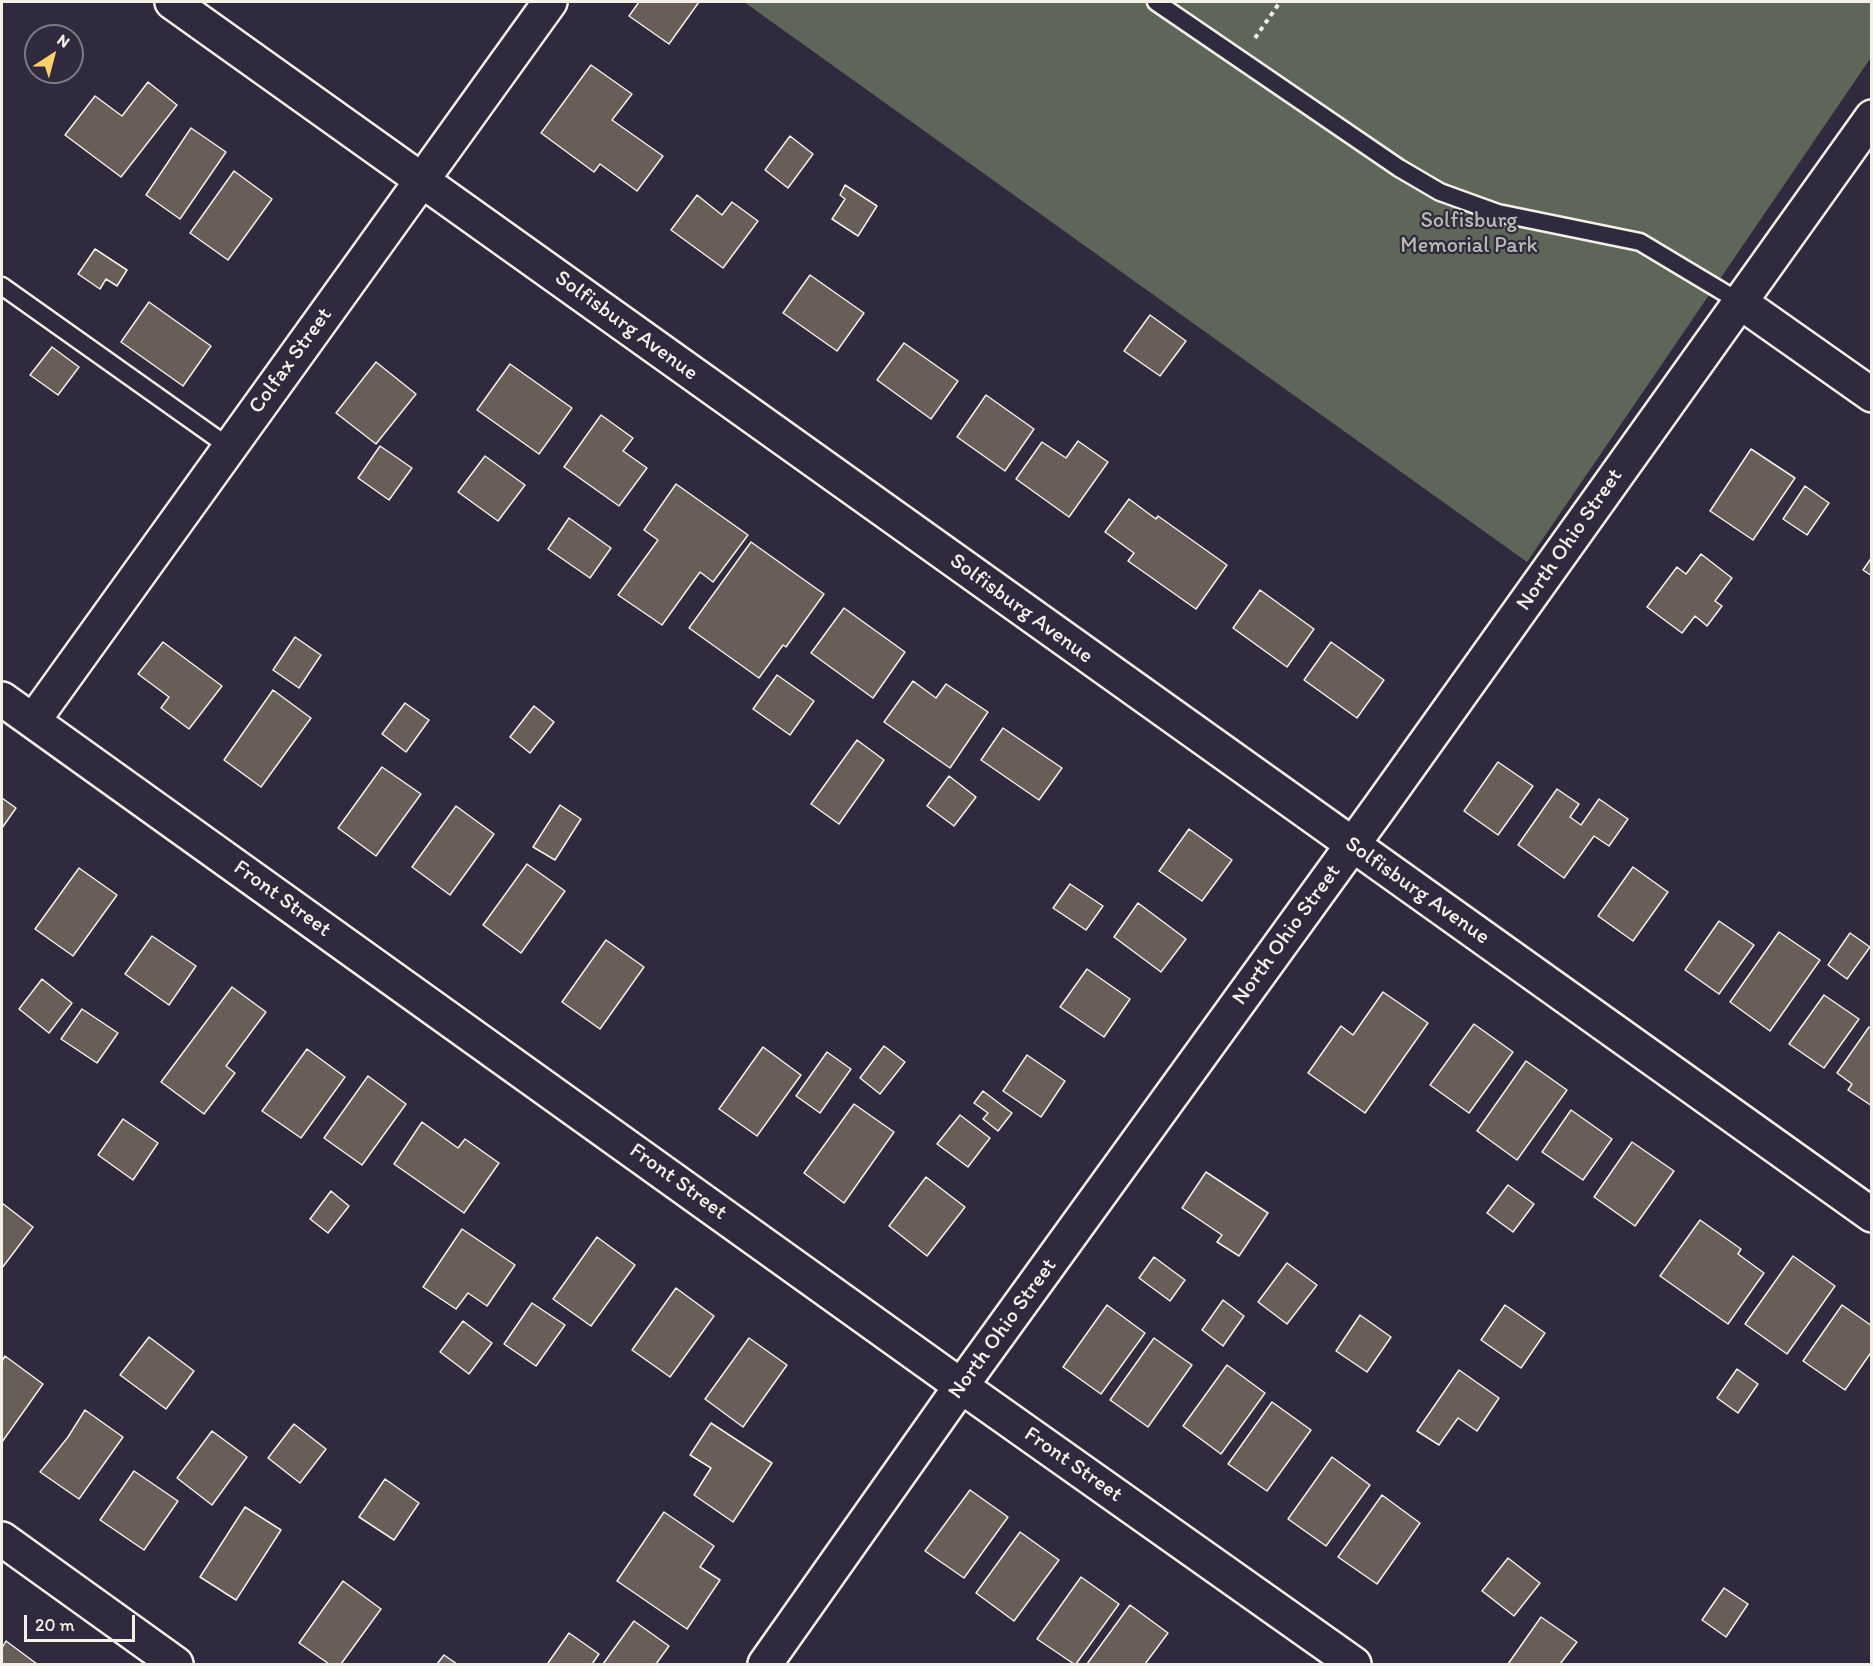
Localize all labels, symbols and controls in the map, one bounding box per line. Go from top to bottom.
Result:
north arrow [24,24,84,84]
text: N [54,30,74,52]
park label: Solfisburg Memorial Park [1400,208,1538,260]
street label: Solfisburg Avenue [549,265,703,387]
street label: Colfax Street [244,303,338,419]
street label: North Ohio Street [1511,464,1629,616]
street label: Solfisburg Avenue [944,548,1098,670]
street label: Solfisburg Avenue [1339,831,1495,951]
street label: Front Street [228,855,336,943]
street label: North Ohio Street [1227,860,1347,1010]
street label: Front Street [624,1138,732,1226]
street label: North Ohio Street [943,1254,1063,1404]
street label: Front Street [1019,1421,1127,1509]
scale bar [27,1603,138,1641]
text: 20 m [35,1614,75,1636]

